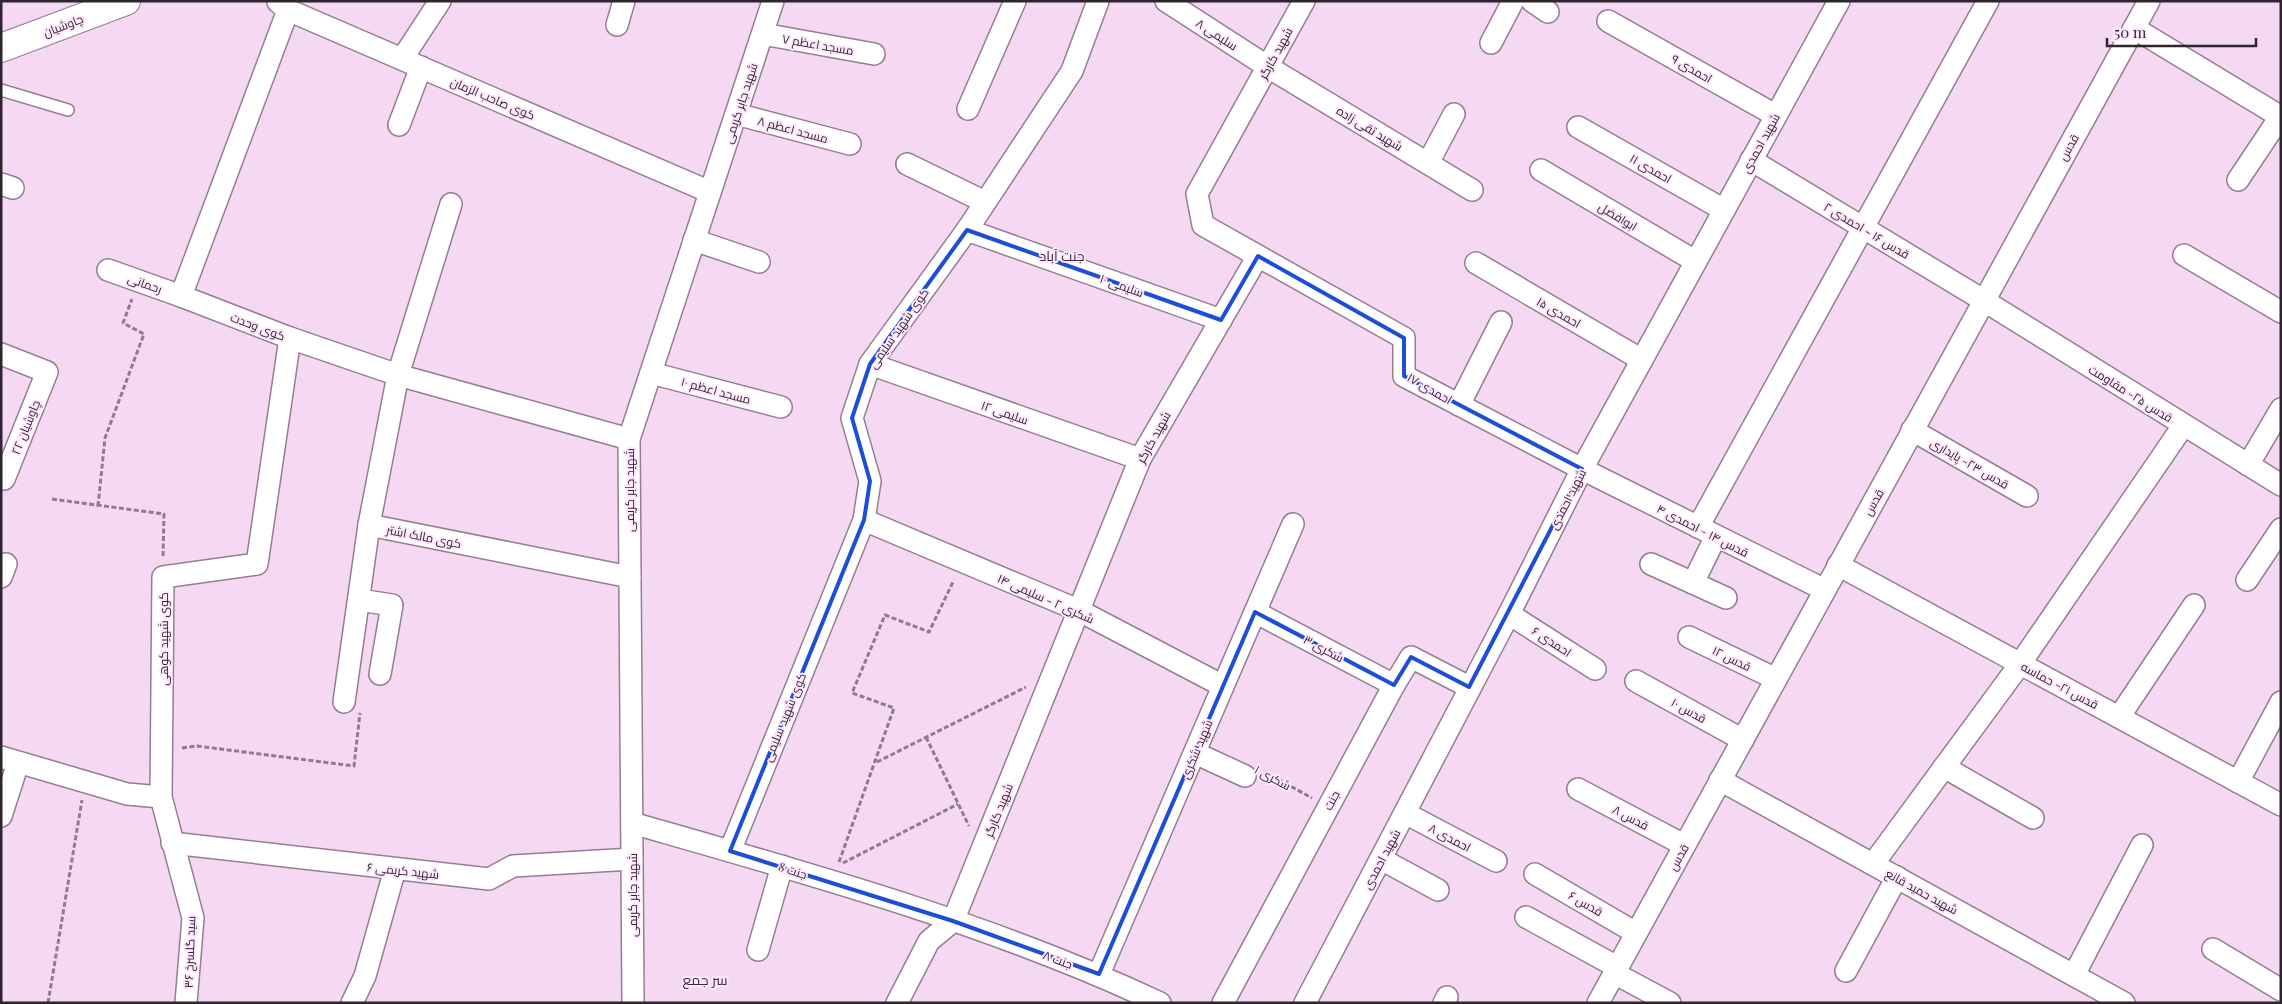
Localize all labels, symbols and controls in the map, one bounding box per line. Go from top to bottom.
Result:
street label: چاوشیان [41,10,86,42]
street label: سلیمی ۸ [1193,15,1241,53]
scale bar [2107,15,2256,47]
text: 50 m [2114,22,2147,42]
street label: شهید کارگر [1254,24,1296,83]
street label: مسجد اعظم ۷ [781,30,855,59]
street label: احمدی ۹ [1669,50,1715,86]
street label: شهید جابر کریمی [719,61,761,145]
street label: کوی صاحب الزمان [448,73,538,123]
street label: شهید تقی زاده [1334,102,1406,154]
street label: شهید احمدی [1737,110,1783,176]
street label: مسجد اعظم ۸ [756,112,830,147]
street label: قدس [2054,131,2082,163]
street label: احمدی ۱۱ [1627,150,1675,186]
street label: ابوافضل [1596,198,1640,234]
street label: قدس ۱۶ - احمدی ۲ [1821,198,1913,262]
district label: جنت آباد [1039,246,1085,265]
street label: رحمانی [126,269,164,297]
street label: سلیمی ۱۰ [1098,270,1146,300]
street label: کوی شهید سلیمی [864,285,932,371]
street label: احمدی ۱۵ [1534,293,1584,331]
street label: کوی وحدت [228,308,288,344]
street label: قدس ۲۵- مقاومت [2086,361,2176,425]
street label: احمدی ۱۷ [1405,369,1455,407]
street label: مسجد اعظم ۱۰ [679,373,753,408]
street label: سلیمی ۱۲ [979,396,1031,428]
street label: چاوشیان ۲۲ [7,397,45,457]
street label: شهید کارگر [1132,408,1174,467]
street label: قدس ۲۳- پایداری [1927,434,2012,494]
street label: شهید جابر کریمی [621,448,637,532]
street label: شهید احمدی [1545,466,1589,532]
street label: قدس [1859,486,1887,518]
street label: قدس ۱۴ - احمدی ۴ [1654,500,1752,560]
street label: کوی مالک اشتر [384,521,463,551]
street label: شکری ۲ - سلیمی ۱۴ [995,570,1097,626]
street label: کوی شهید کوهی [155,592,171,686]
street label: احمدی ۶ [1529,622,1575,660]
street label: شکری ۳ [1301,631,1347,665]
street label: قدس ۱۲ [1710,642,1754,674]
street label: قدس ۲۱- حماسه [2019,658,2101,712]
street label: کوی شهید سلیمی [759,670,809,764]
street label: قدس ۱۰ [1669,694,1709,726]
street label: شهید شکری [1176,717,1216,781]
street label: شکری ۱ [1252,761,1294,793]
street label: شهید کارگر [980,781,1016,840]
street label: جنت [1319,787,1343,813]
street label: قدس ۸ [1610,801,1652,833]
street label: احمدی ۸ [1426,819,1474,855]
street label: شهید احمدی [1358,826,1404,892]
street label: قدس [1664,841,1692,873]
street label: شهید جابر کریمی [624,853,640,937]
street label: شهید کریمی ۶ [366,858,440,882]
street label: جنت 8 [777,858,809,882]
street label: شهید حمید قانع [1883,865,1961,918]
street label: قدس ۶ [1566,887,1606,919]
street label: سید گلسرخ ۳۶ [180,916,199,988]
street label: جنت ۸ [1041,946,1075,972]
district label: سر جمع [682,970,728,989]

